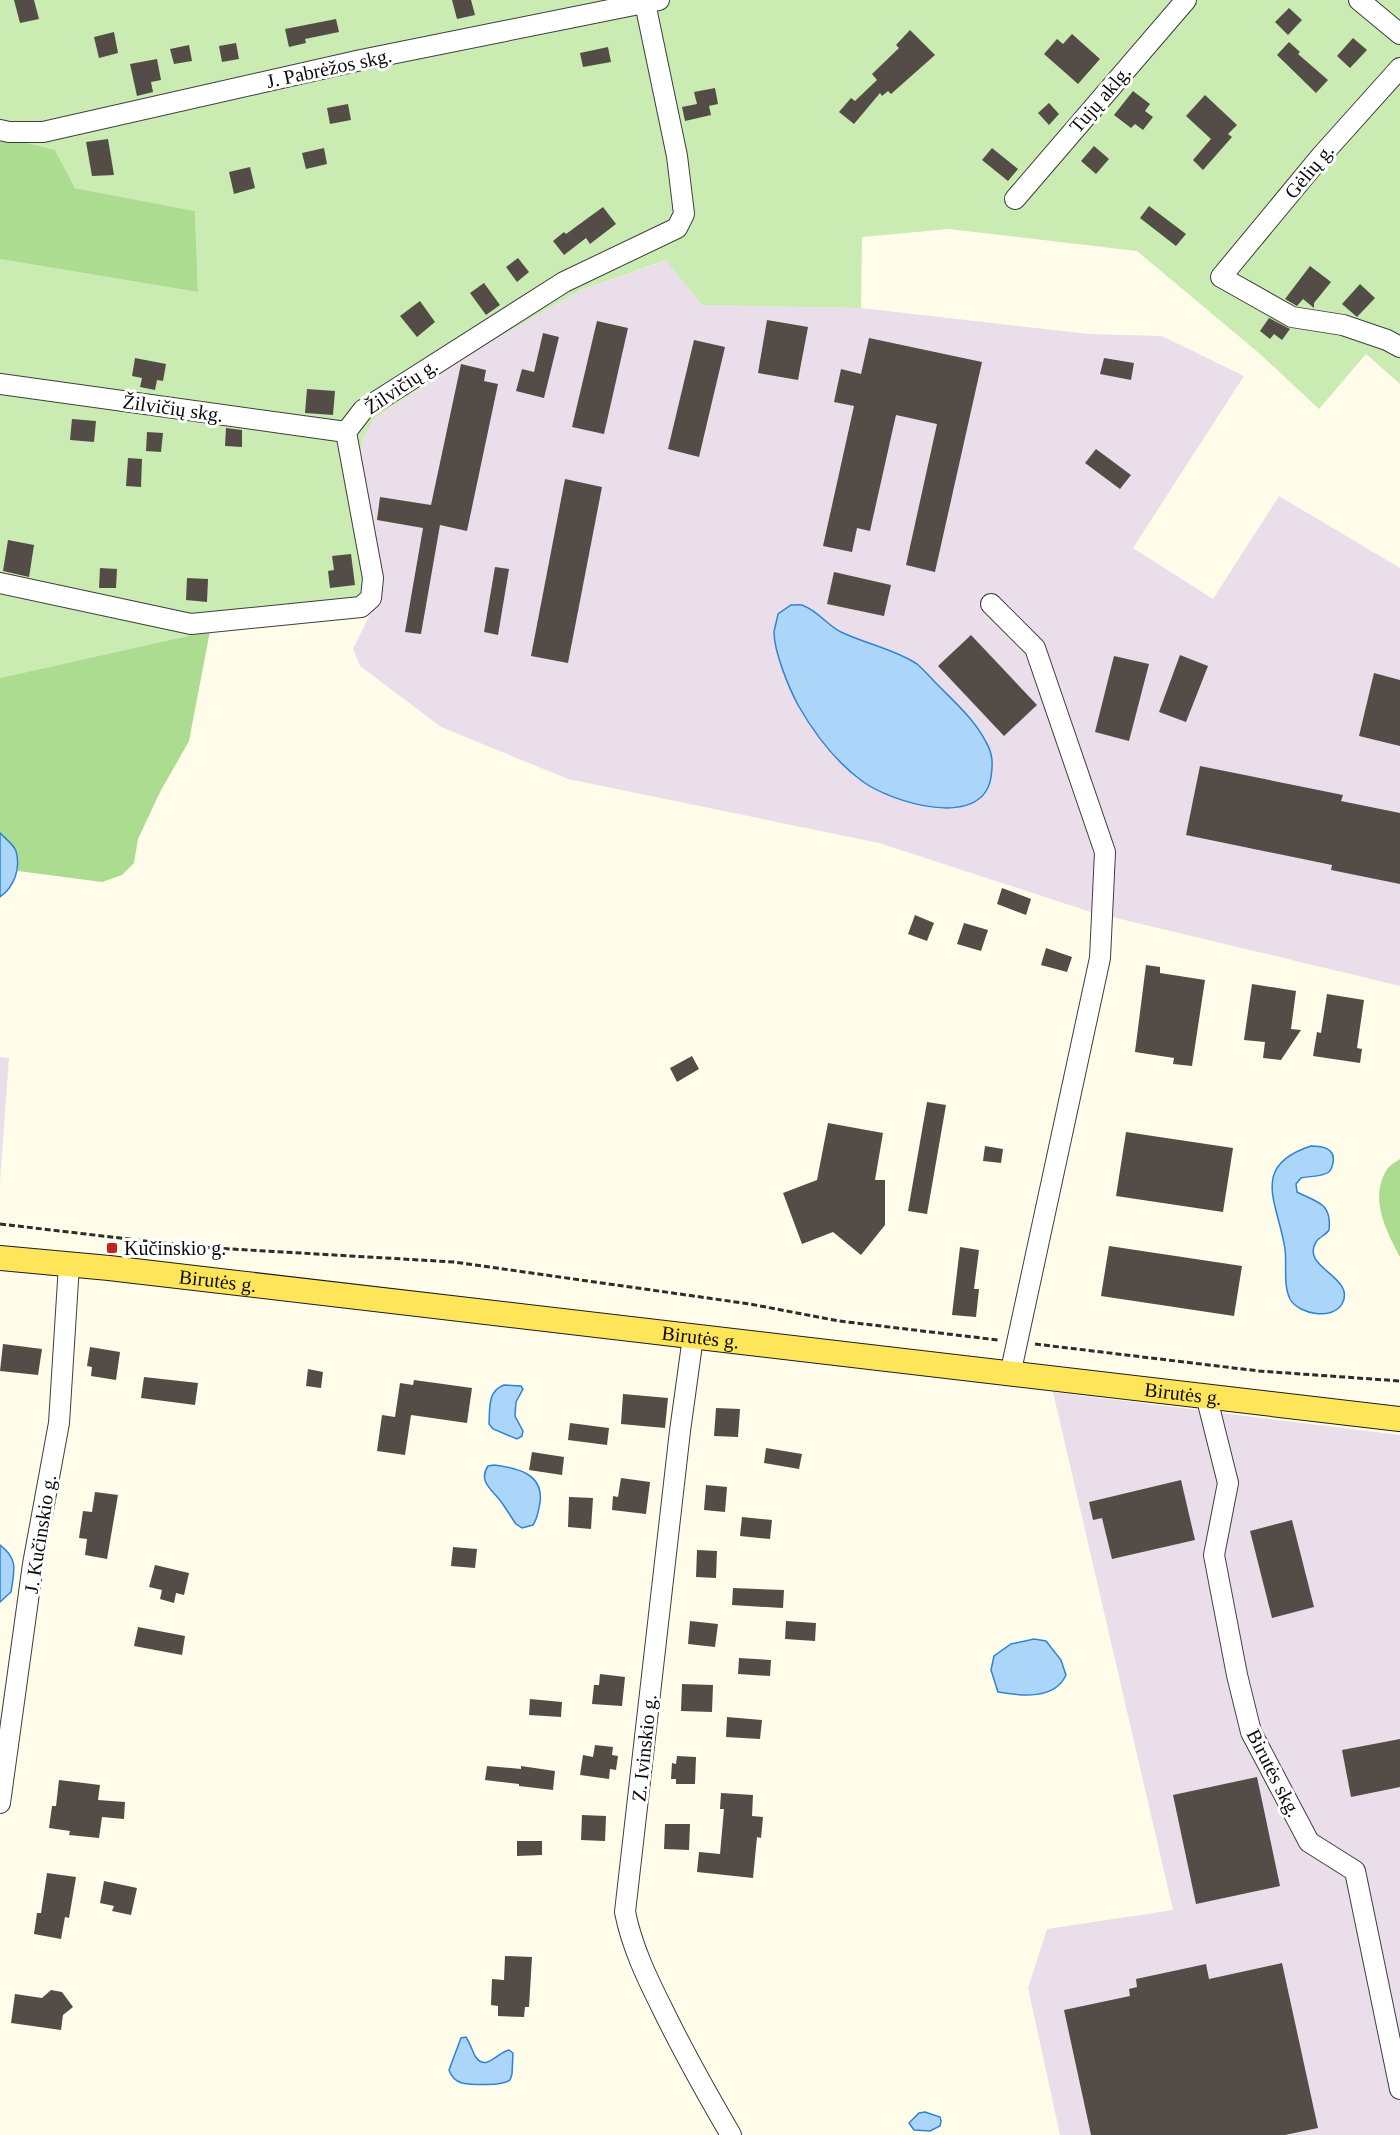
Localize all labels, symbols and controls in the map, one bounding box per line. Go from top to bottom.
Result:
street label: J. Pabrėžos skg. [264,44,394,93]
street label: Tujų aklg. [1065,61,1136,138]
street label: Gėlių g. [1280,139,1339,203]
street label: Žilvičių g. [360,354,442,419]
street label: Žilvičių skg. [121,390,225,427]
place label: Kučinskio g. [124,1237,226,1260]
marker: Kučinskio g. [105,1241,119,1255]
street label: Birutės g. [178,1265,258,1297]
street label: Birutės g. [661,1322,740,1353]
street label: Birutės g. [1143,1378,1223,1410]
street label: J. Kučinskio g. [20,1473,61,1595]
street label: Z. Ivinskio g. [627,1693,662,1803]
street label: Birutės skg. [1242,1725,1305,1821]

